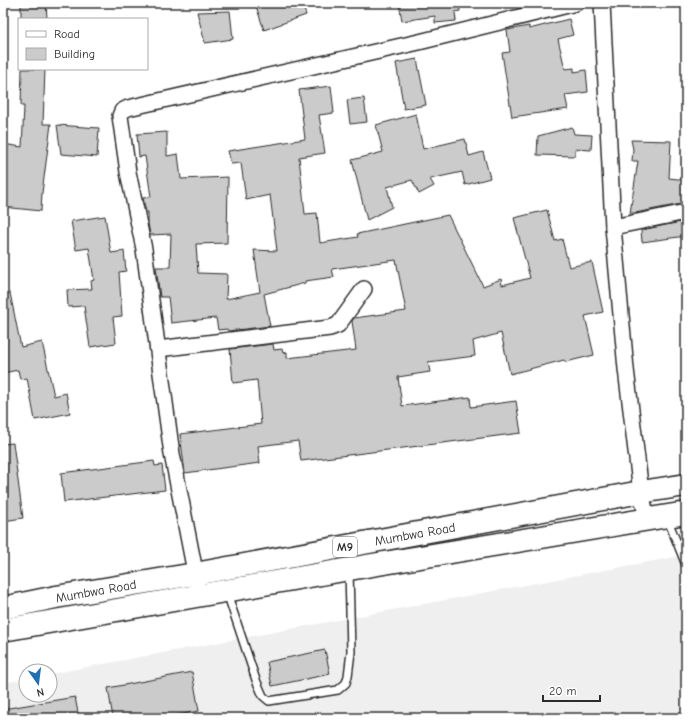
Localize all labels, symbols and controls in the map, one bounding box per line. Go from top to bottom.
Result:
legend [18,18,148,70]
text: Road [54,27,80,41]
text: Building [54,47,95,61]
street label: Mumbwa Road [373,520,457,548]
road number: M9 [333,537,357,557]
street label: Mumbwa Road [54,577,138,605]
north arrow [18,663,58,703]
scale bar [543,677,600,703]
text: 20 m [549,684,577,698]
text: N [35,685,45,699]

